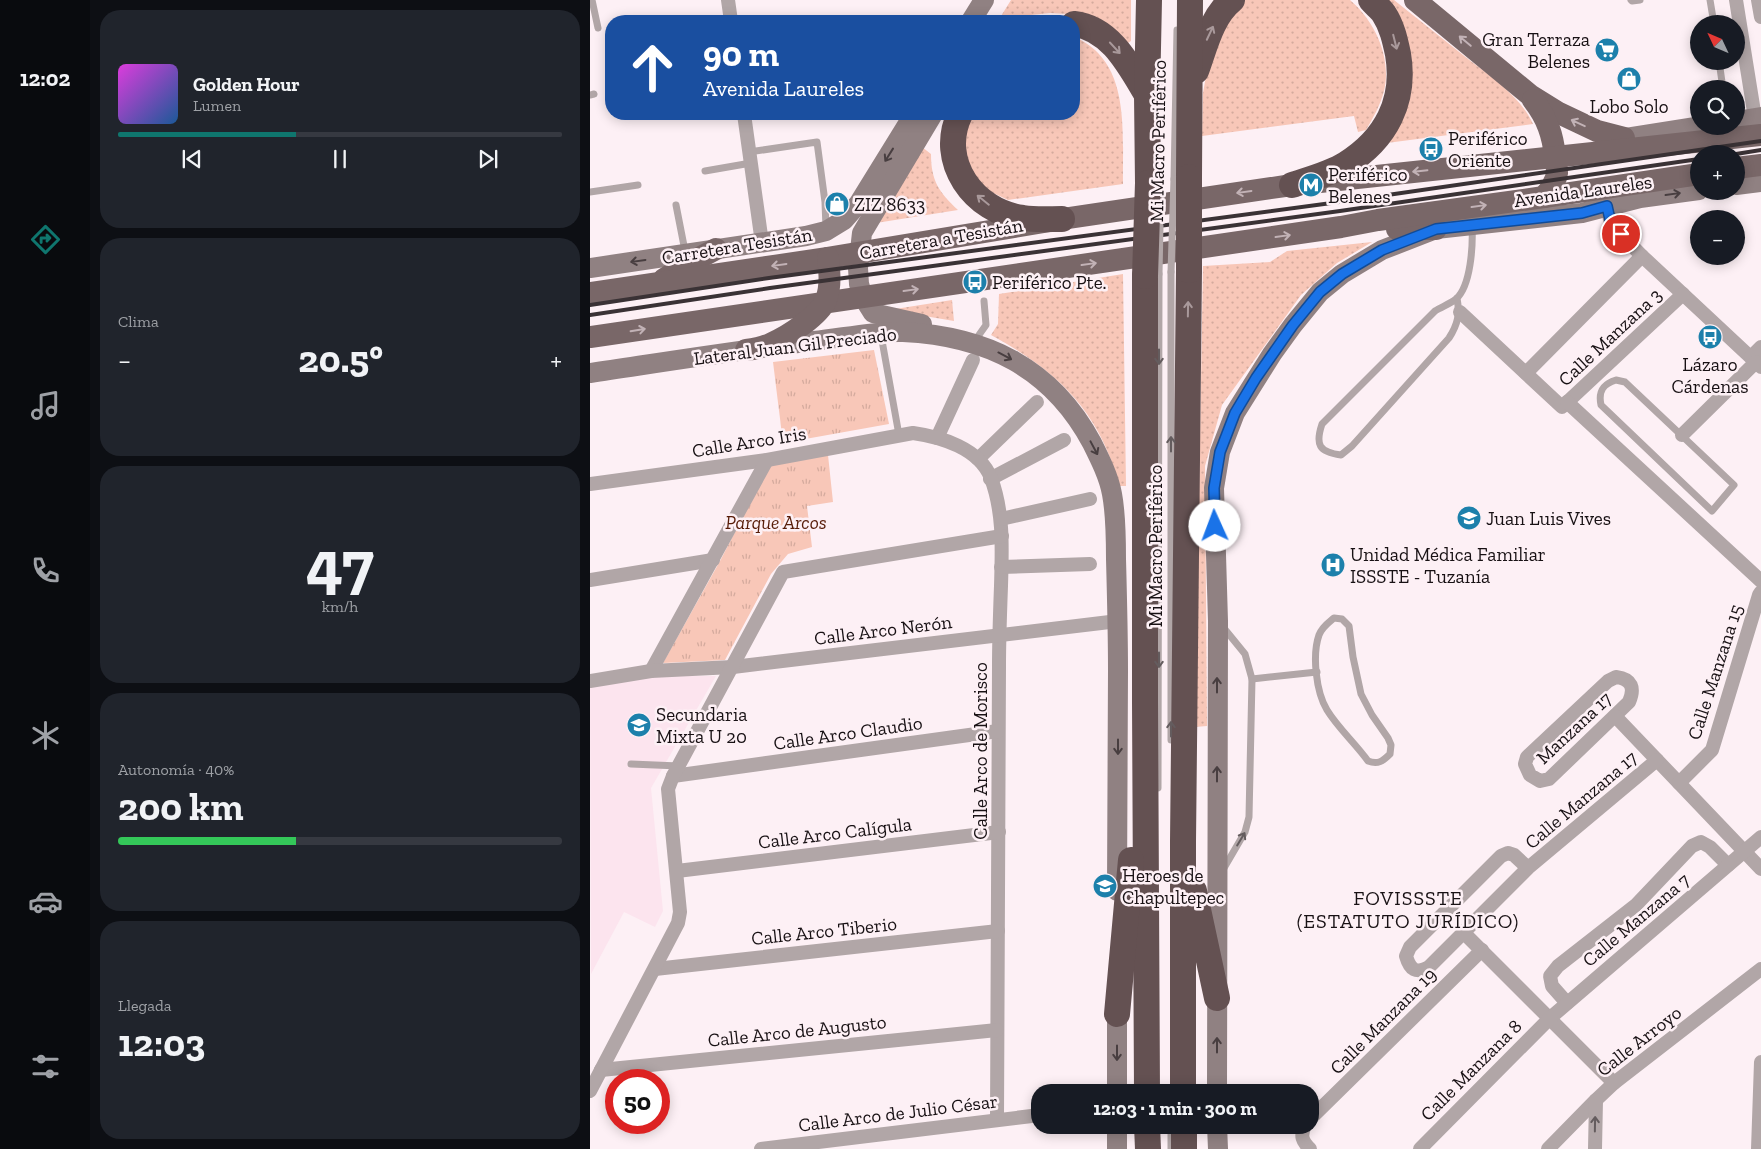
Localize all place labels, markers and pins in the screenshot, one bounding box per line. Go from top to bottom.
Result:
place label: Gran Terraza Belenes [1482,28,1590,73]
supermarket icon: Gran Terraza Belenes [1594,37,1620,63]
shop icon: Lobo Solo [1616,66,1642,92]
place label: Lobo Solo [1590,95,1669,118]
place label: Periférico Oriente [1448,127,1528,172]
bus stop icon: Periférico Oriente [1418,136,1444,162]
place label: Periférico Belenes [1328,163,1408,208]
metro station icon: Periférico Belenes [1298,172,1324,198]
shop icon: ZIZ 8633 [824,191,850,217]
place label: ZIZ 8633 [854,193,925,216]
pin [1600,213,1642,255]
bus stop icon: Periférico Pte. [962,269,988,295]
place label: Periférico Pte. [992,271,1107,294]
bus stop icon: Lázaro Cárdenas [1697,324,1723,350]
place label: Lázaro Cárdenas [1671,353,1749,398]
school or university icon: Juan Luis Vives [1456,505,1482,531]
place label: Juan Luis Vives [1486,507,1611,530]
place label: Unidad Médica Familiar ISSSTE - Tuzanía [1350,543,1546,588]
hospital icon: Unidad Médica Familiar ISSSTE - Tuzanía [1320,552,1346,578]
place label: Secundaria Mixta U 20 [656,703,747,748]
school or university icon: Secundaria Mixta U 20 [626,712,652,738]
place label: Heroes de Chapultepec [1122,864,1225,909]
school or university icon: Heroes de Chapultepec [1092,873,1118,899]

